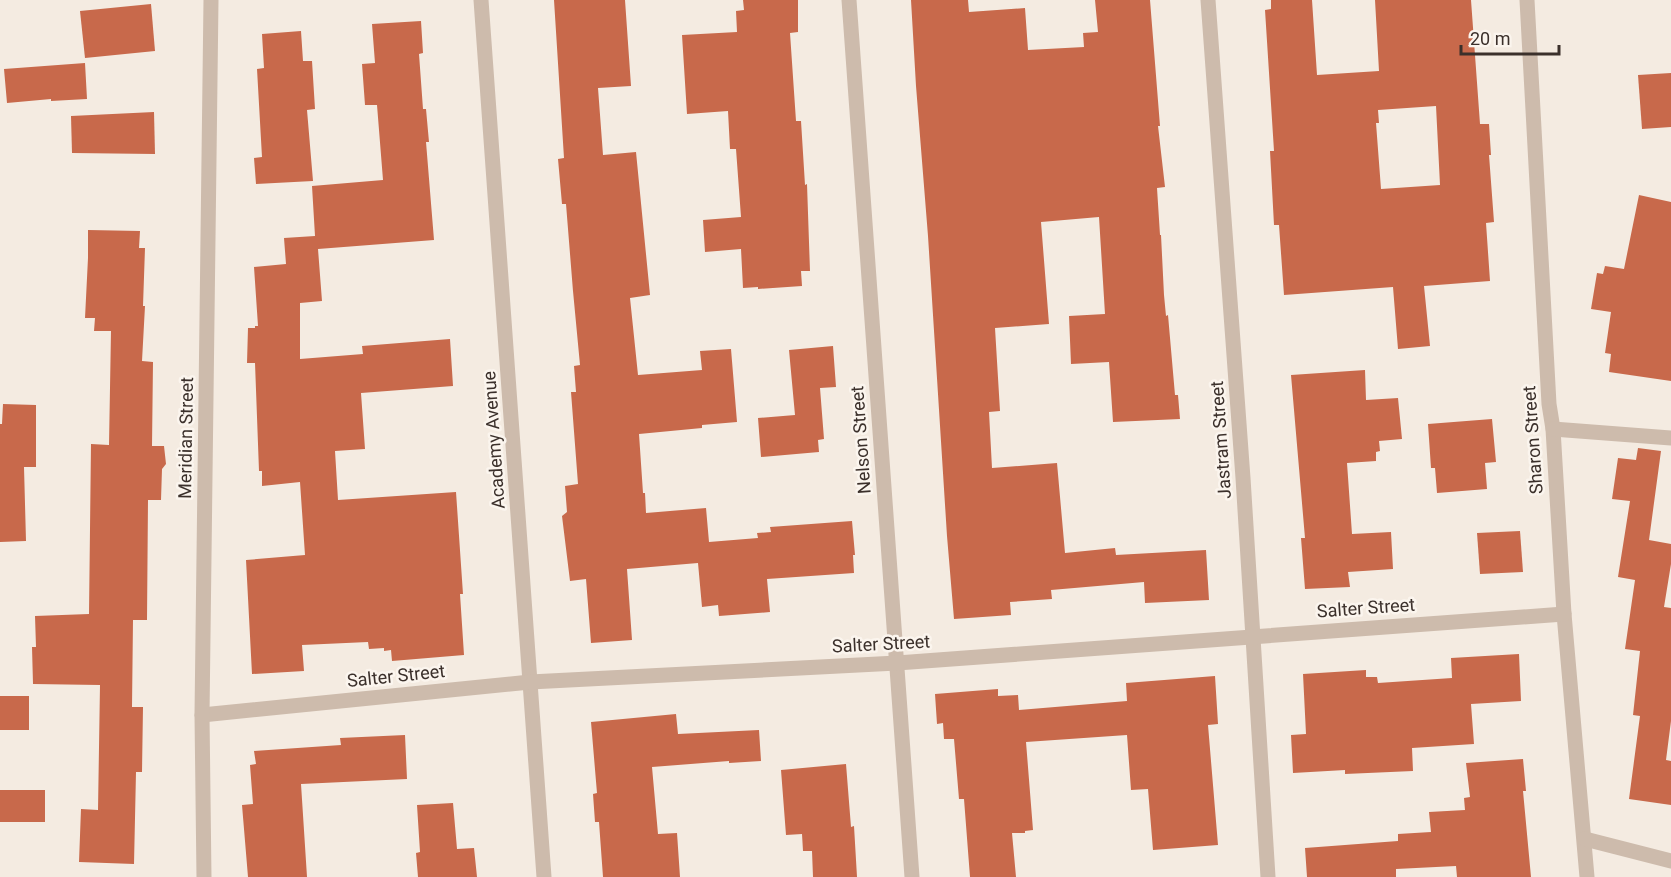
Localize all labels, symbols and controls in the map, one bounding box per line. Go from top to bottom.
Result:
scale bar [1461,18,1558,56]
text: 20 m [1470,28,1510,49]
street label: Academy Avenue [478,370,509,510]
street label: Meridian Street [174,377,197,499]
street label: Jastram Street [1206,380,1235,500]
street label: Nelson Street [846,385,875,495]
street label: Sharon Street [1518,385,1547,495]
street label: Salter Street [1316,594,1416,621]
street label: Salter Street [831,630,931,657]
street label: Salter Street [346,660,446,691]

